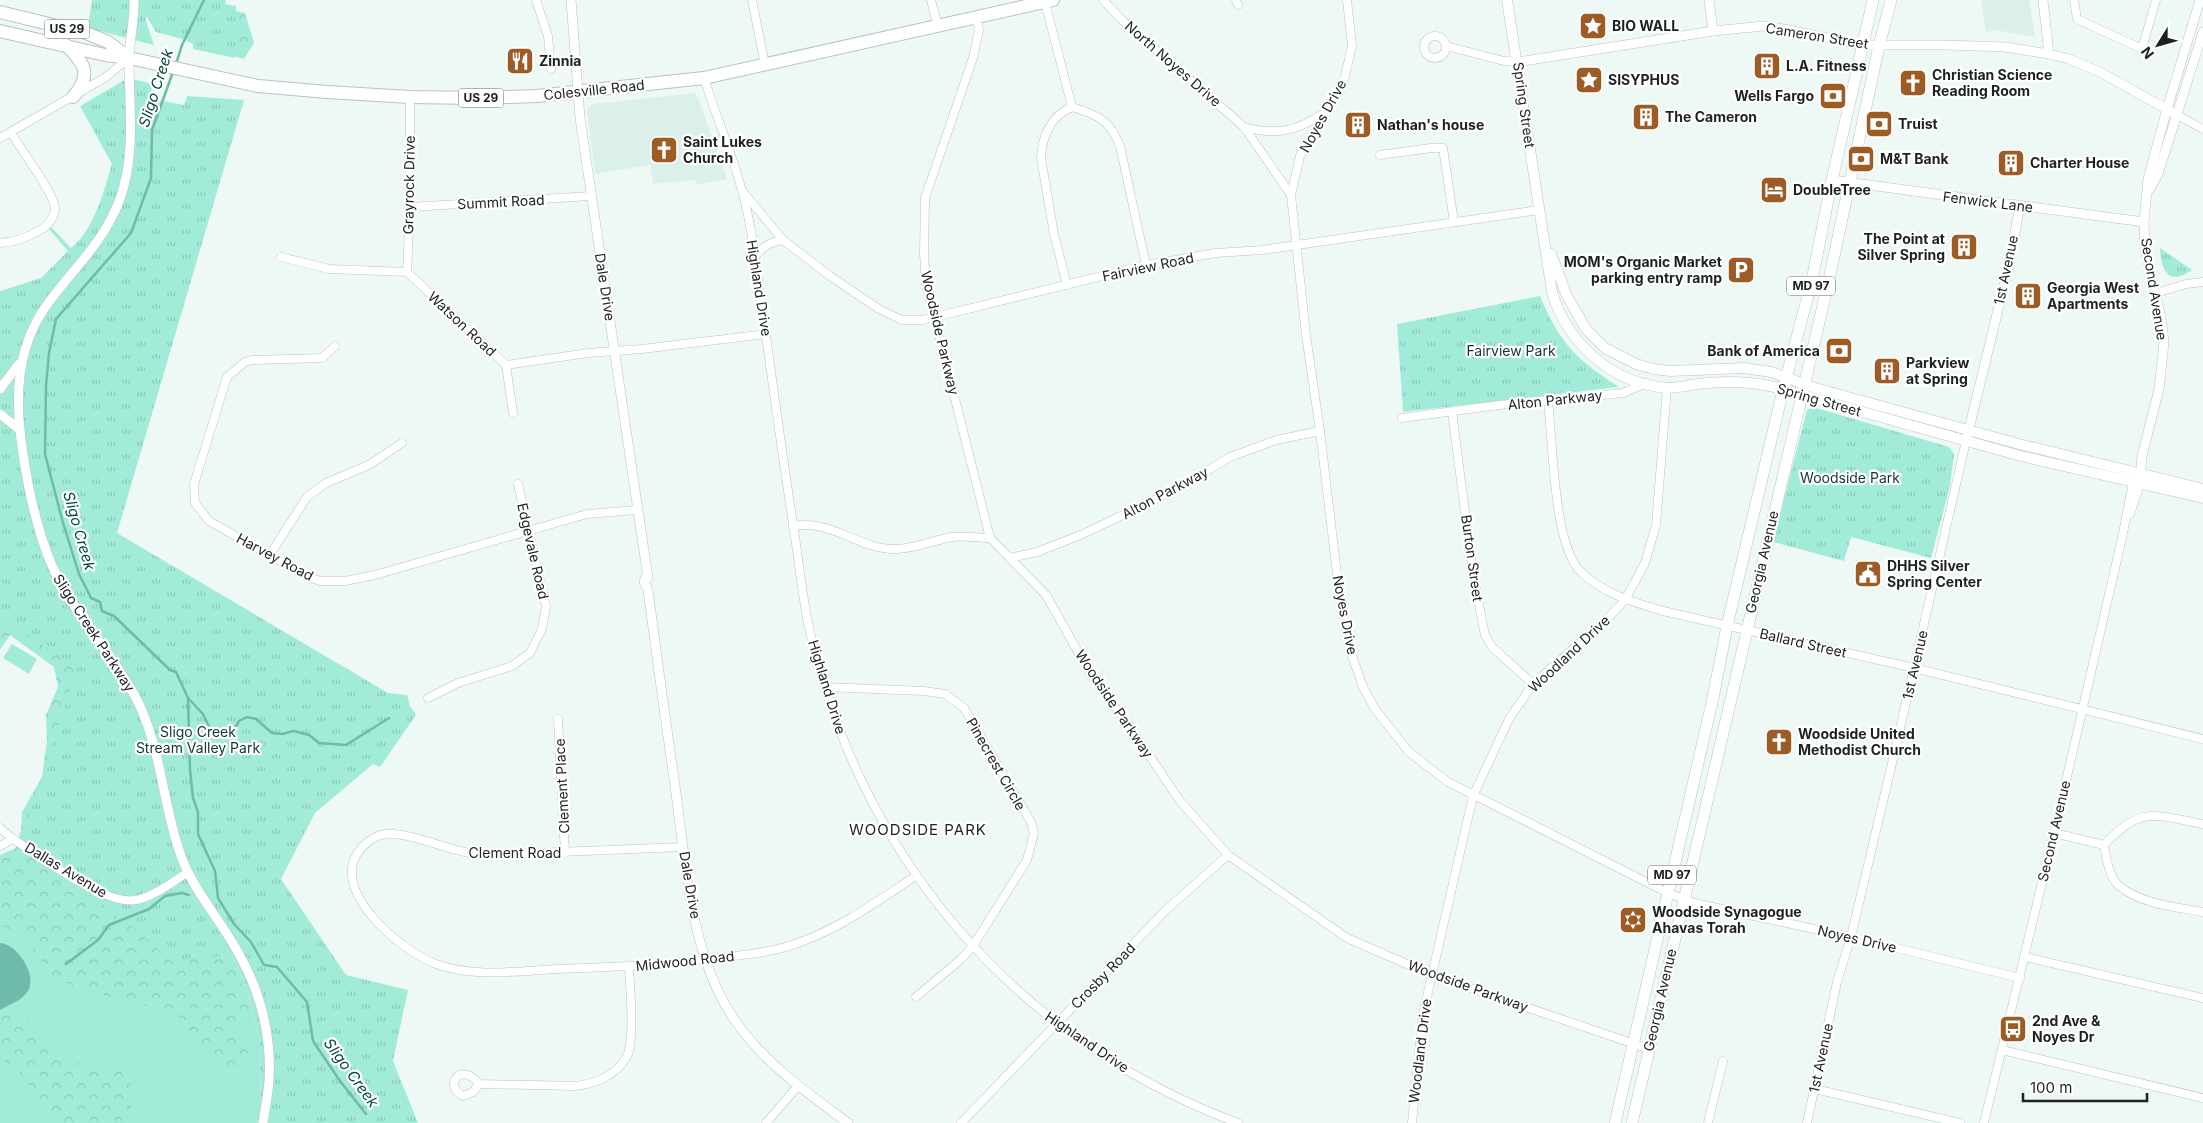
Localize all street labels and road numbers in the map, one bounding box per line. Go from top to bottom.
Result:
street label: North Noyes Drive [1122,17,1225,110]
street label: Cameron Street [1765,19,1870,52]
road number: US 29 [44,20,90,38]
street label: Spring Street [1510,61,1539,149]
street label: Colesville Road [543,76,645,103]
street label: Noyes Drive [1296,76,1350,155]
road number: US 29 [458,89,504,108]
street label: Grayrock Drive [399,135,418,235]
street label: Fenwick Lane [1942,188,2034,215]
street label: Summit Road [457,191,545,212]
street label: 1st Avenue [1990,234,2021,306]
street label: Second Avenue [2138,236,2171,341]
street label: Highland Drive [743,238,776,337]
street label: Fairview Road [1101,249,1195,284]
street label: Dale Drive [592,252,619,322]
street label: Woodside Parkway [918,269,963,397]
road number: MD 97 [1787,276,1835,296]
street label: Watson Road [425,288,500,360]
street label: Spring Street [1775,379,1864,420]
street label: Alton Parkway [1507,386,1603,413]
street label: Alton Parkway [1119,463,1211,522]
street label: Edgevale Road [514,501,553,601]
street label: Georgia Avenue [1741,509,1782,615]
street label: Burton Street [1458,513,1487,603]
street label: Harvey Road [234,529,317,584]
street label: Sligo Creek Parkway [50,571,139,695]
street label: Noyes Drive [1329,574,1362,656]
street label: Woodland Drive [1524,612,1613,696]
street label: Ballard Street [1758,624,1849,661]
street label: 1st Avenue [1898,628,1931,701]
street label: Highland Drive [805,638,850,736]
street label: Woodside Parkway [1072,646,1157,761]
street label: Pinecrest Circle [963,714,1030,813]
street label: Clement Place [551,738,572,834]
street label: Second Avenue [2034,779,2073,883]
street label: Dallas Avenue [22,838,111,901]
street label: Clement Road [469,844,561,861]
street label: Dale Drive [676,850,705,920]
road number: MD 97 [1648,866,1696,884]
street label: Noyes Drive [1816,921,1898,956]
street label: Crosby Road [1067,939,1138,1012]
street label: Midwood Road [635,947,735,974]
street label: Georgia Avenue [1639,947,1680,1053]
street label: Woodside Parkway [1406,956,1531,1015]
street label: Woodland Drive [1405,998,1434,1104]
street label: Highland Drive [1042,1007,1132,1076]
street label: 1st Avenue [1805,1022,1836,1094]

